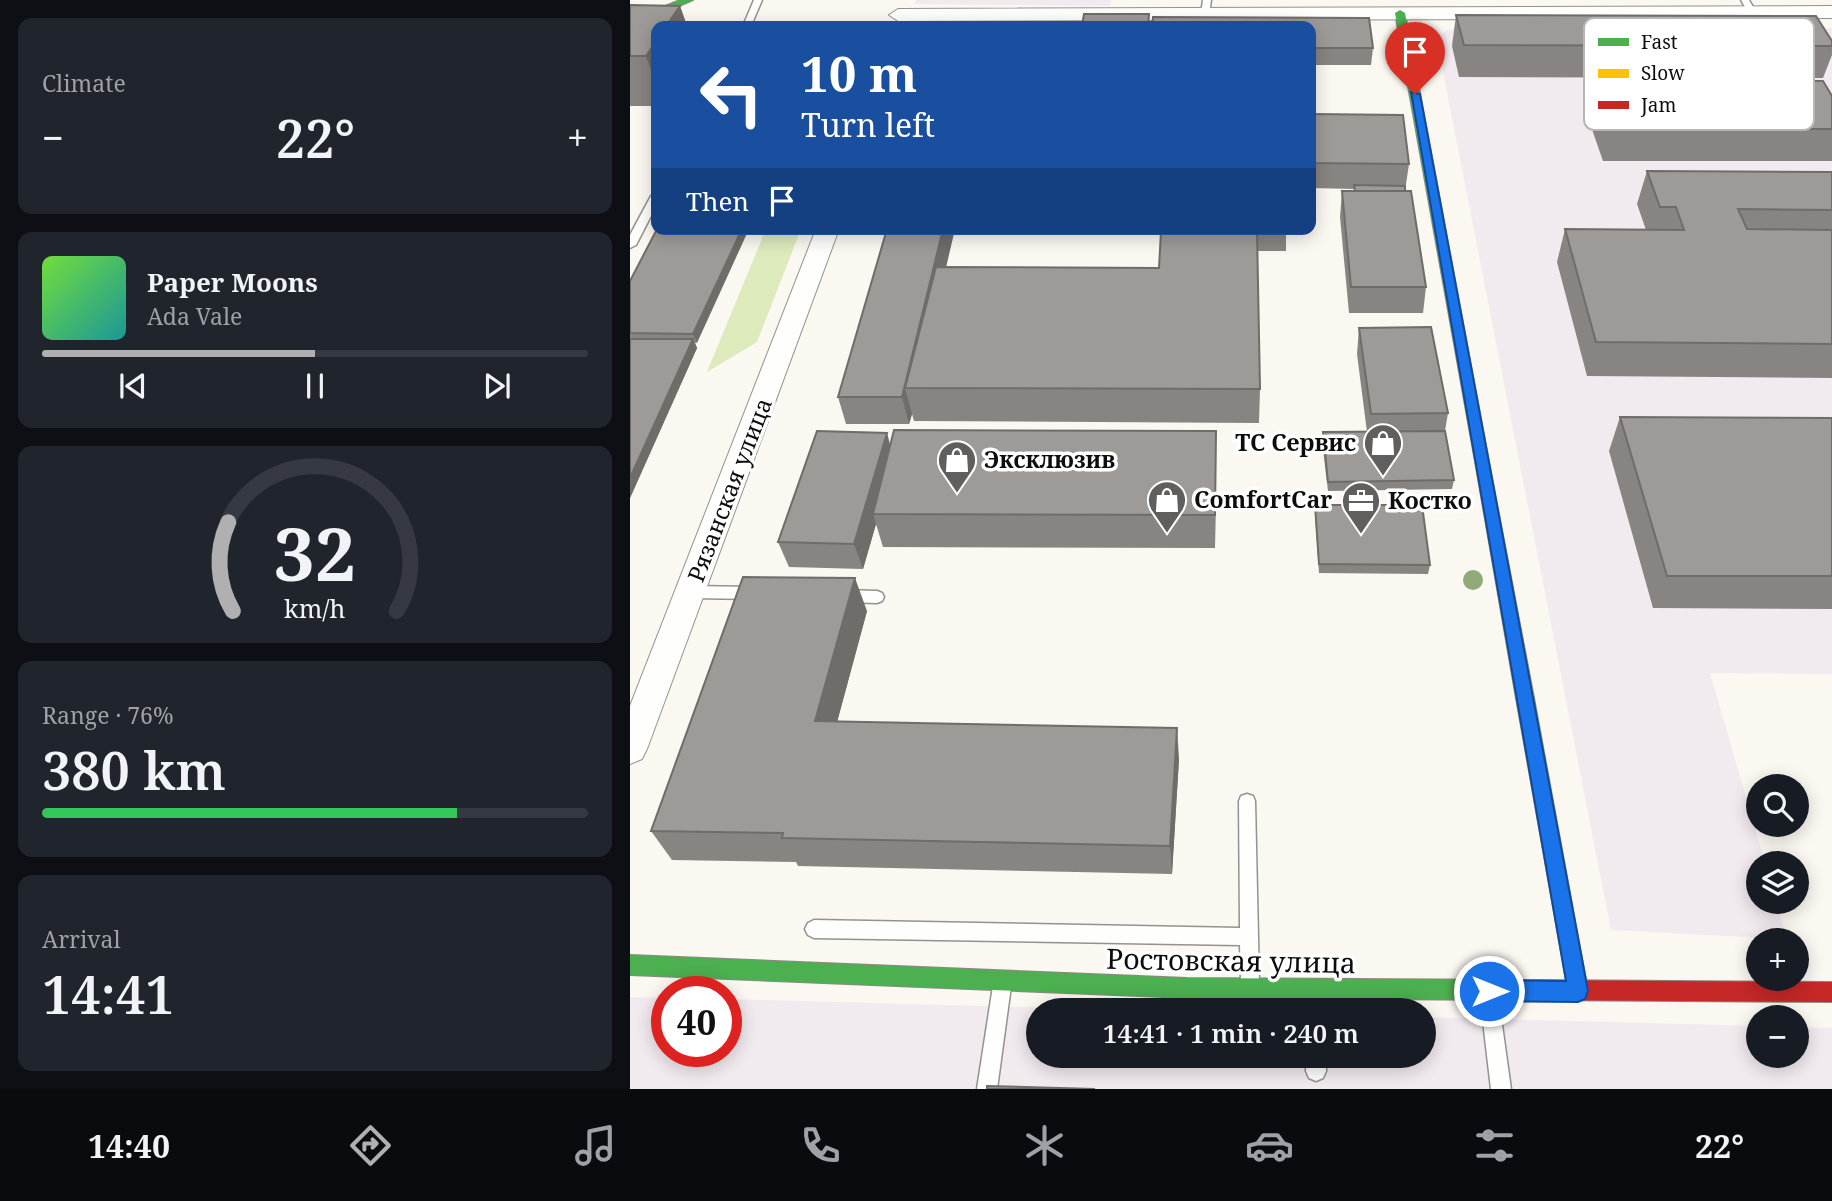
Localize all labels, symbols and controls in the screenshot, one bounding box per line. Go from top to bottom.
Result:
legend [1584,18,1814,130]
pin [1385,22,1445,94]
text: Fast [1641,29,1678,55]
icon: arrive [1396,33,1434,71]
text: 10 m [801,40,917,106]
icon: left [686,49,777,140]
text: Slow [1641,60,1685,86]
text: Climate [42,67,126,99]
text: Jam [1640,92,1676,118]
text: 22° [276,102,355,173]
text: Turn left [801,103,935,146]
text: − [42,111,64,163]
text: + [567,111,588,163]
icon: arrive [763,182,801,220]
text: Then [686,183,749,219]
text: Paper Moons [147,264,318,300]
text: Ada Vale [147,300,242,332]
icon: previous [114,367,152,405]
icon: pause [296,367,334,405]
icon: next [478,367,516,405]
street label: Рязанская улица [679,393,779,586]
shop icon: ТС Сервис [1362,422,1404,477]
place label: ТС Сервис [1235,426,1356,458]
shop icon: Эксклюзив [936,439,978,494]
place label: Эксклюзив [984,443,1115,475]
shop icon: ComfortCar [1146,479,1188,534]
office icon: Костко [1340,480,1382,535]
place label: ComfortCar [1194,483,1332,515]
place label: Костко [1388,484,1472,516]
text: 32 [274,503,356,602]
text: km/h [284,590,346,624]
text: Range · 76% [42,699,174,731]
text: 380 km [42,734,226,805]
map controls [1746,774,1809,1068]
button: search [1746,774,1809,837]
button: layers [1746,851,1809,914]
text: Arrival [42,923,121,955]
button: + [1746,928,1809,991]
street label: Ростовская улица [1106,939,1356,981]
position arrow [1452,954,1526,1028]
text: 14:41 [42,958,175,1029]
speed limit sign: 40 [651,976,742,1067]
button: − [1746,1005,1809,1068]
text: 14:41 · 1 min · 240 m [1103,1015,1359,1051]
icon: directions [346,1121,395,1170]
icon: music [571,1121,620,1170]
icon: phone [796,1121,845,1170]
icon: climate [1020,1121,1069,1170]
icon: car [1245,1121,1294,1170]
icon: filters [1470,1121,1519,1170]
text: 14:40 [88,1124,170,1167]
text: 22° [1695,1124,1744,1167]

